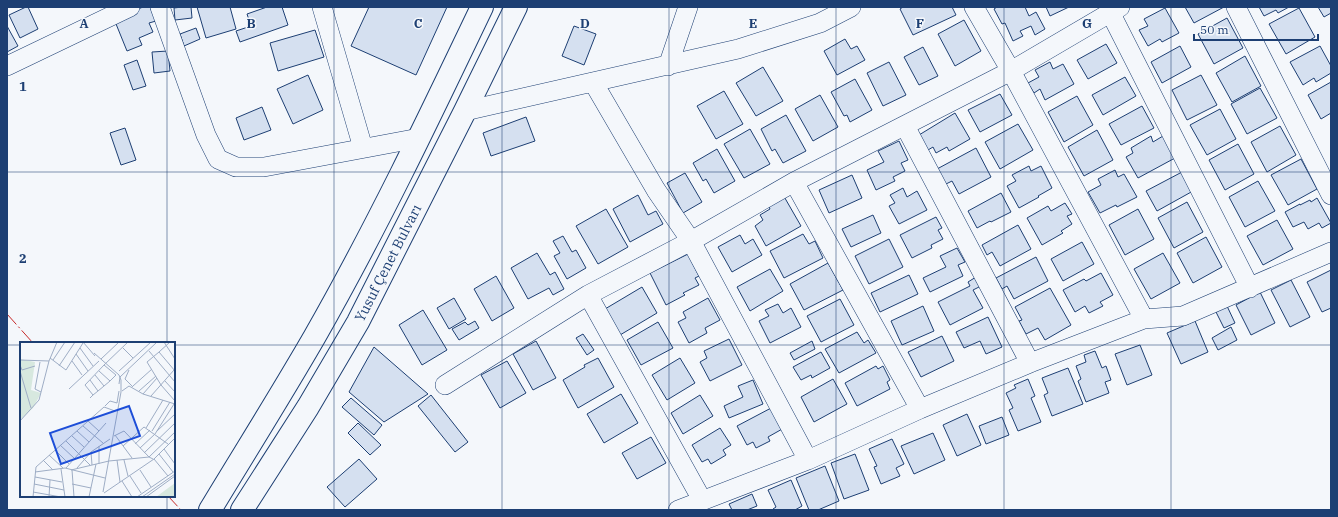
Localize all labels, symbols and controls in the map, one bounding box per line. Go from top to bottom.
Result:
text: A [79,15,89,32]
text: B [246,15,256,32]
text: C [414,15,423,32]
text: D [580,15,590,32]
text: E [749,15,757,32]
text: F [916,15,924,32]
text: G [1082,15,1092,32]
scale bar [1194,16,1318,42]
text: 50 m [1200,22,1229,37]
text: 1 [19,78,27,95]
street label: Yusuf Çenet Bulvarı [351,201,425,325]
text: 2 [19,250,27,267]
inset map [20,342,175,497]

